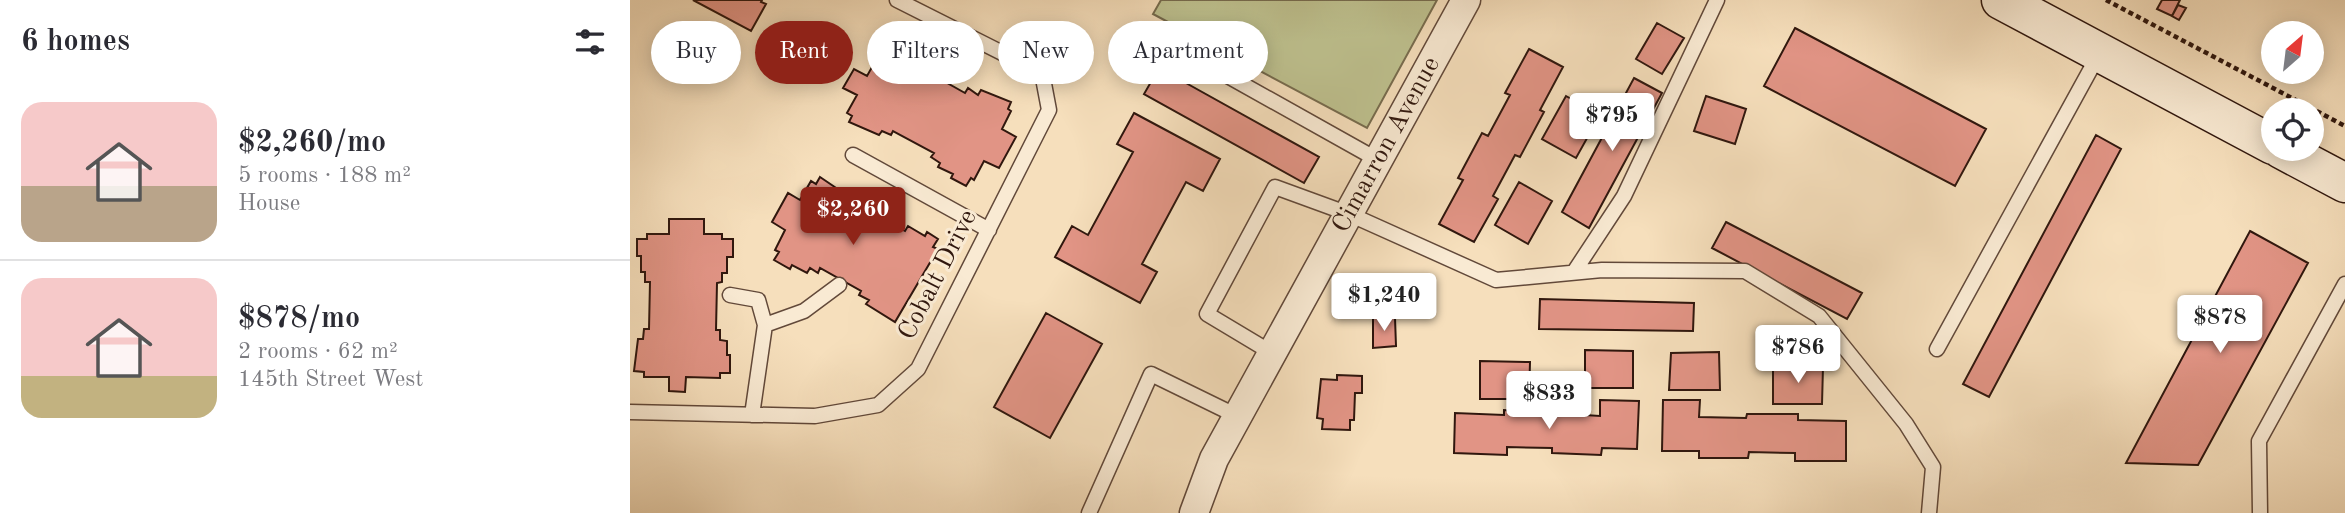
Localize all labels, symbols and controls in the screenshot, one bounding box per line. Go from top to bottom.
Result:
chip: Buy [651,21,741,84]
chip: Rent [755,21,853,84]
chip: Filters [867,21,984,84]
chip: New [998,21,1094,84]
chip: Apartment [1108,21,1268,84]
north arrow [2261,21,2324,84]
map controls [2261,21,2324,161]
icon: filters [571,23,609,61]
text: 6 homes [21,27,130,57]
street label: Cimarron Avenue [1328,53,1445,237]
pin: $795 [1571,94,1653,153]
button: locate [2261,98,2324,161]
text: $795 [1585,104,1639,127]
text: $2,260/mo [238,128,386,158]
icon: home [77,130,161,214]
text: 5 rooms · 188 m² [238,164,411,187]
pin: $2,260 [796,188,910,247]
text: House [238,192,300,215]
text: $2,260 [816,198,890,221]
street label: Cobalt Drive [894,206,982,344]
pin: $1,240 [1327,274,1441,333]
text: $1,240 [1347,284,1421,307]
pin: $878 [2179,296,2261,355]
text: $878/mo [238,304,360,334]
icon: home [77,306,161,390]
text: $878 [2193,306,2247,329]
pin: $786 [1757,326,1839,385]
text: $786 [1771,336,1825,359]
text: 2 rooms · 62 m² [238,340,398,363]
text: 145th Street West [238,368,423,391]
pin: $833 [1508,372,1590,431]
text: $833 [1522,382,1576,405]

